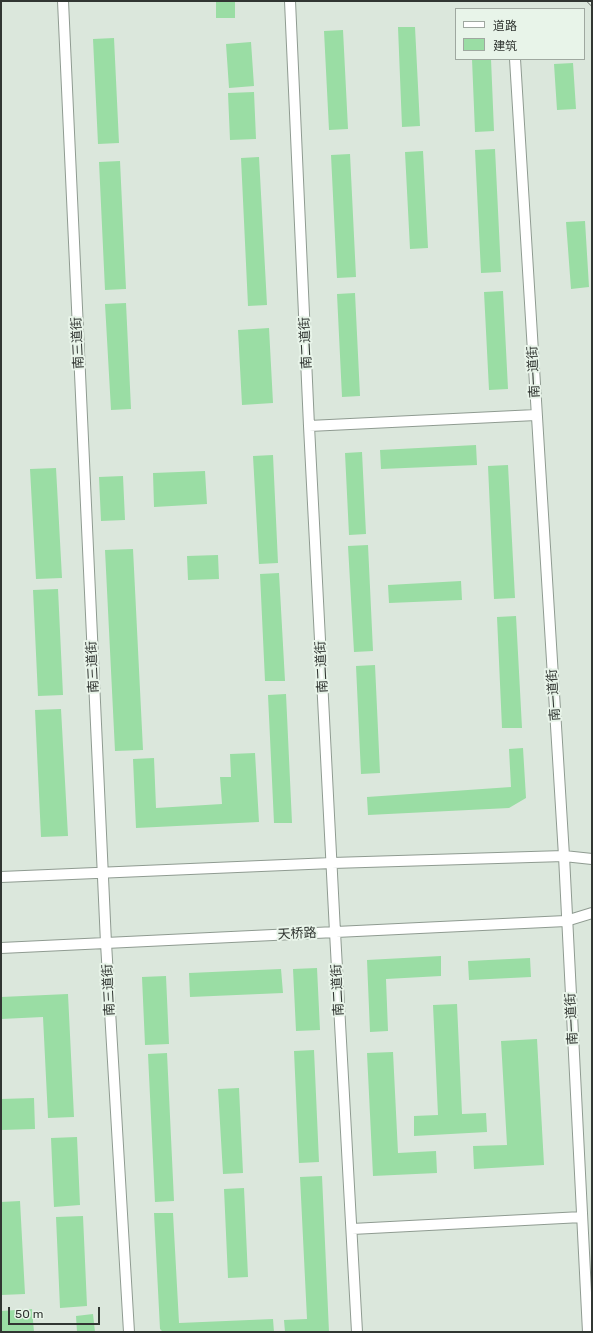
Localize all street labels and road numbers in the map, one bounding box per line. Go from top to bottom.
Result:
street label: 南三道街 [69,317,87,369]
street label: 南二道街 [297,317,315,369]
street label: 南一道街 [525,346,543,398]
street label: 南三道街 [84,641,102,693]
street label: 南二道街 [313,641,331,693]
street label: 南一道街 [544,669,564,721]
street label: 天桥路 [277,925,317,943]
street label: 南三道街 [100,964,118,1016]
street label: 南二道街 [329,964,347,1016]
street label: 南一道街 [563,993,581,1045]

